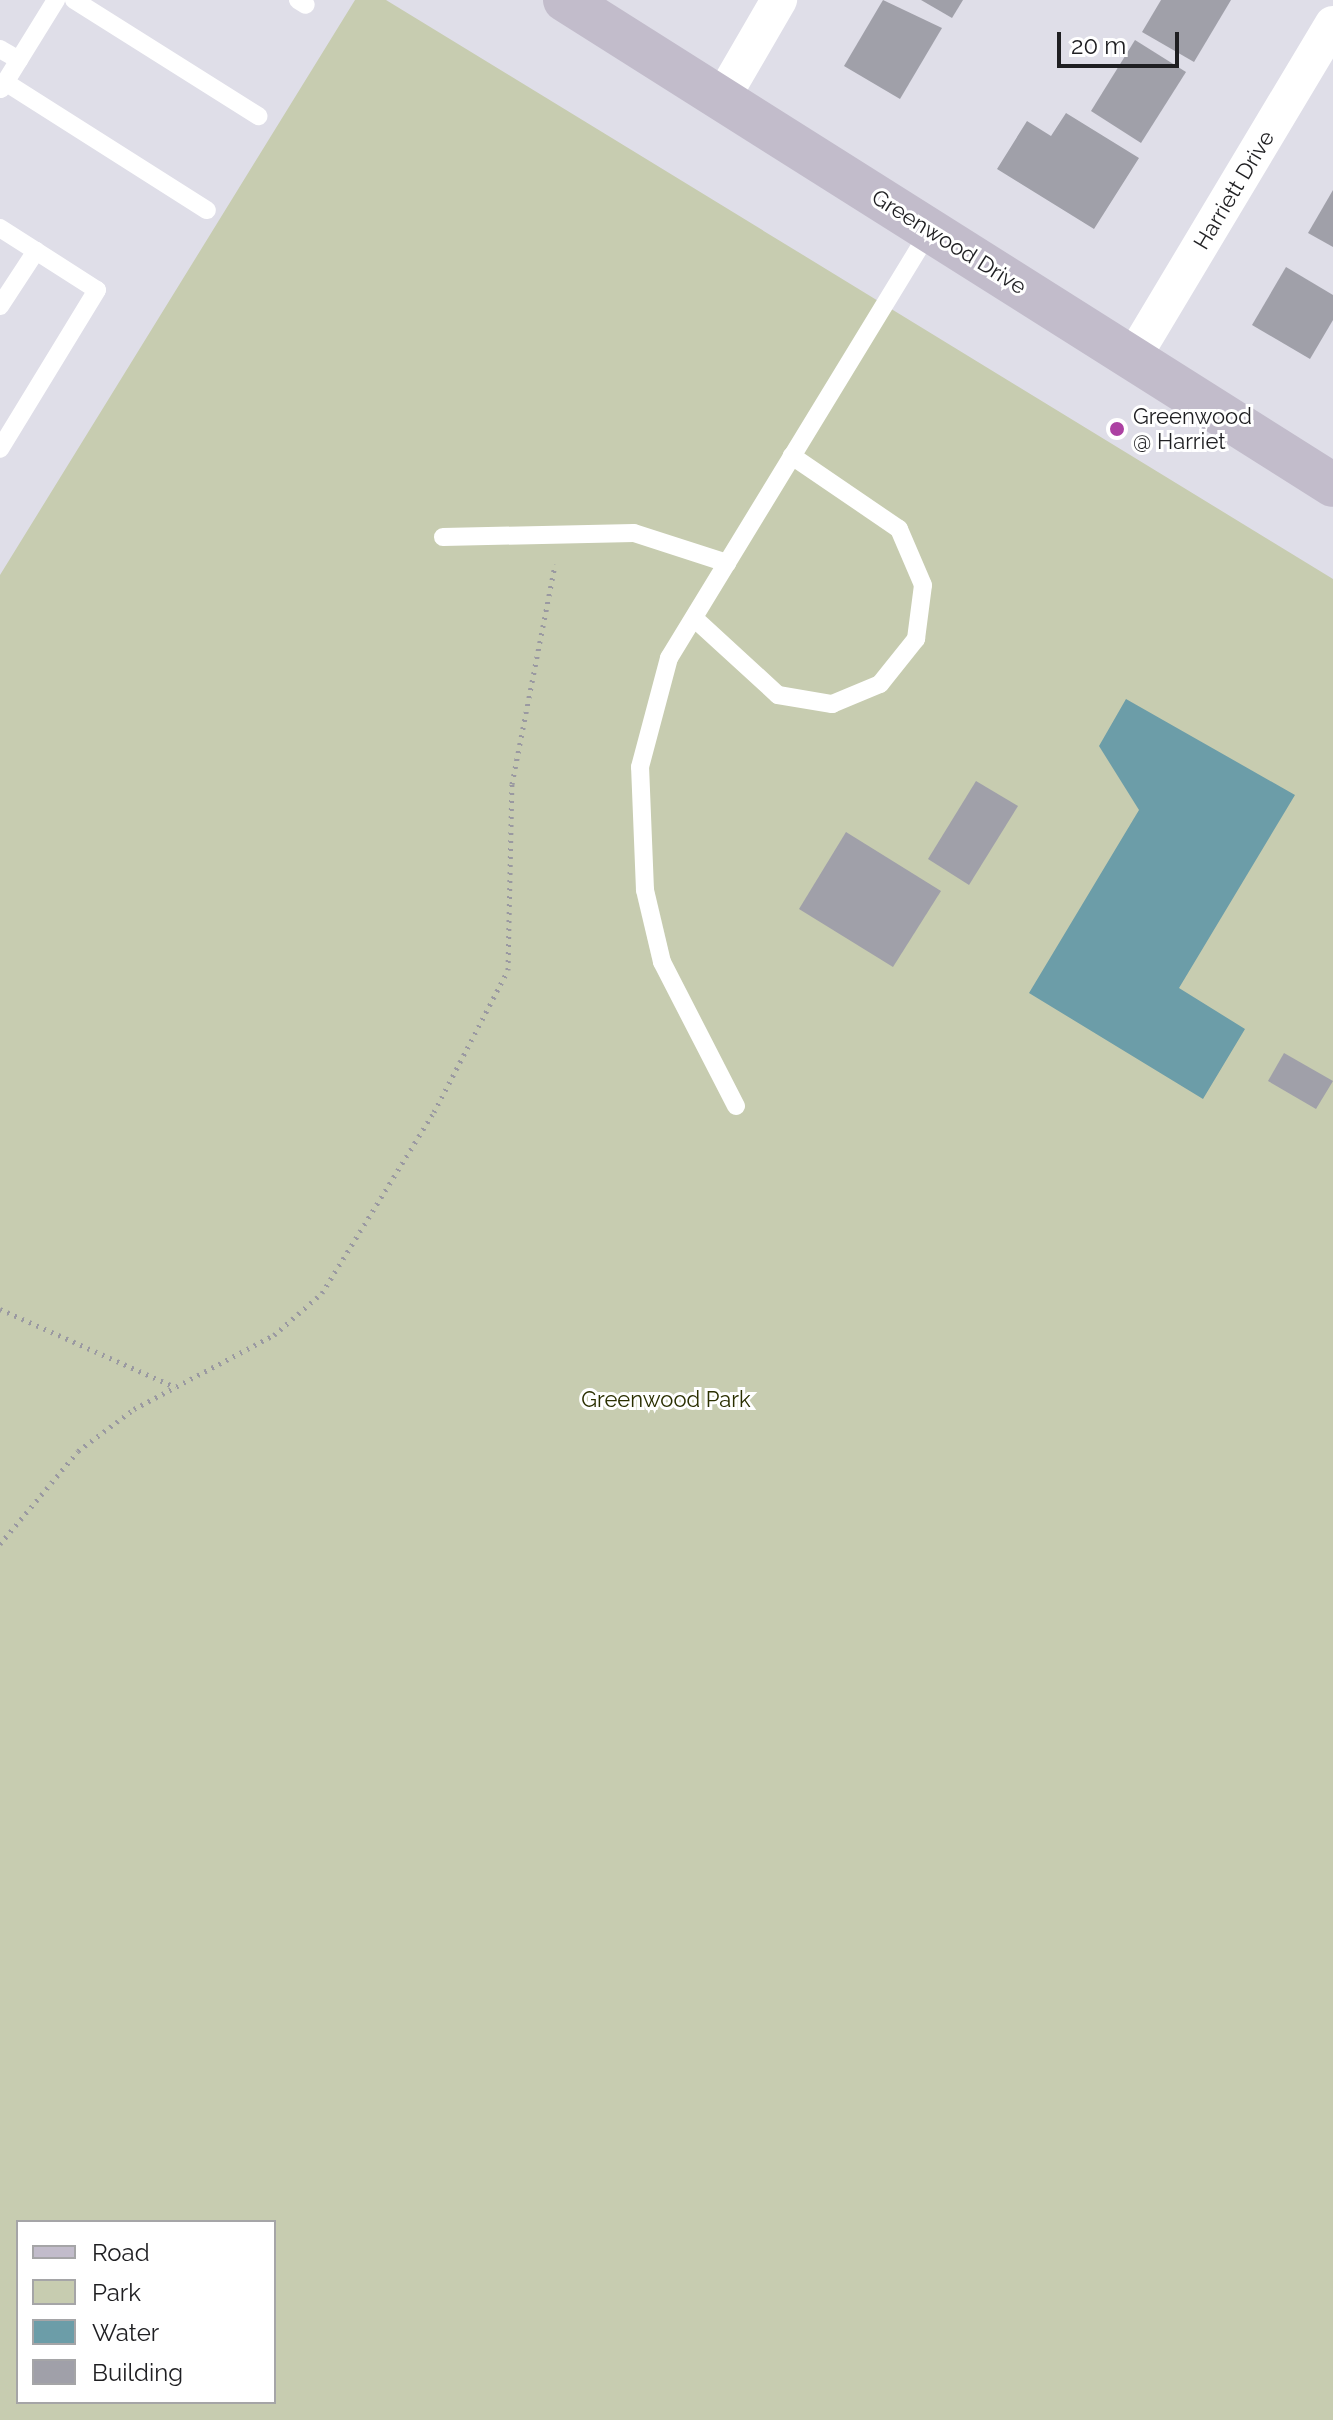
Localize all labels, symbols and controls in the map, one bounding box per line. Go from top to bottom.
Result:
scale bar [1061,16,1183,66]
text: 20 m [1071,31,1126,60]
street label: Harriett Drive [1188,126,1280,254]
street label: Greenwood Drive [867,184,1031,300]
place label: Greenwood @ Harriet [1133,403,1252,454]
marker: Greenwood @ Harriet [1108,420,1126,438]
park label: Greenwood Park [581,1387,751,1413]
legend [16,2220,276,2404]
text: Road [92,2238,150,2267]
text: Park [92,2278,141,2307]
text: Water [92,2318,159,2347]
text: Building [92,2358,183,2387]

